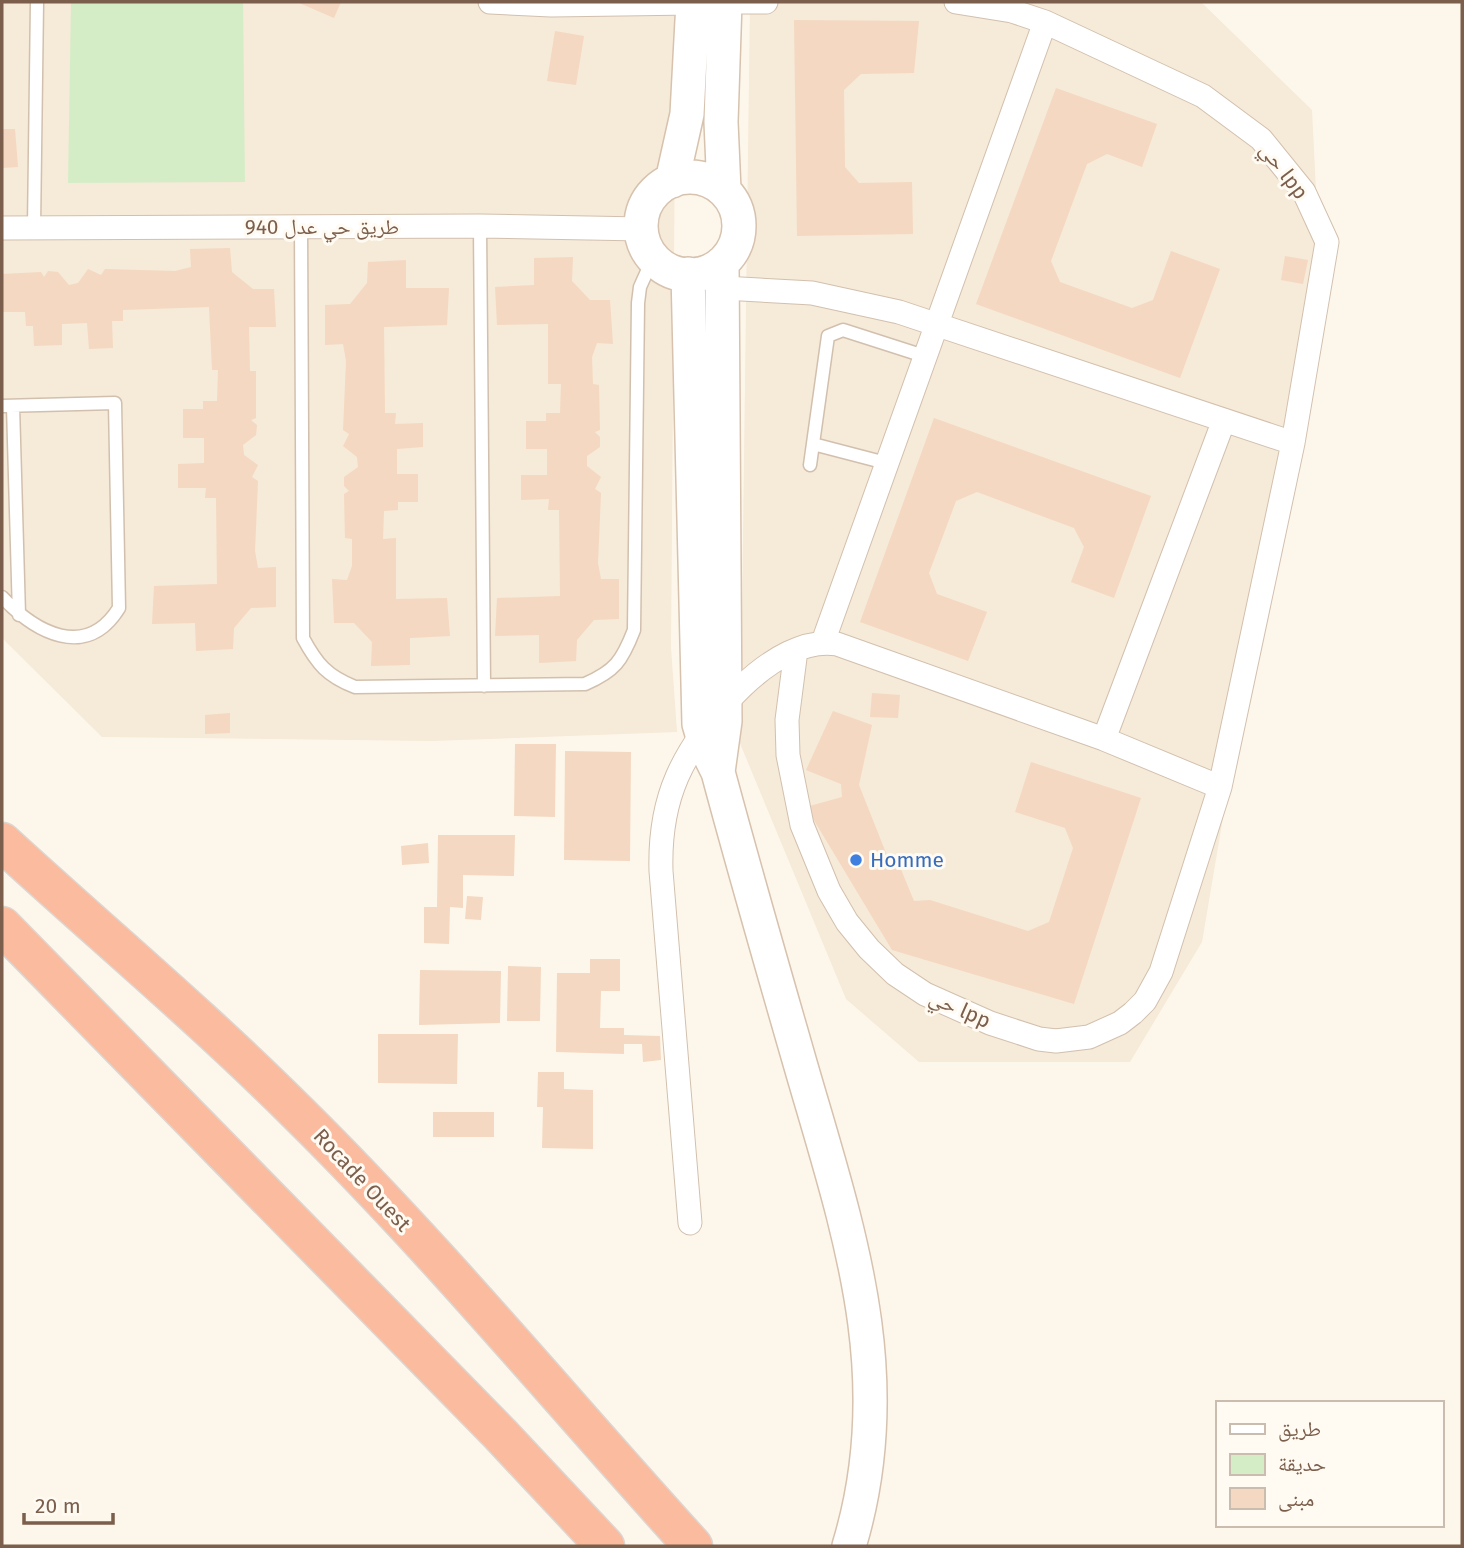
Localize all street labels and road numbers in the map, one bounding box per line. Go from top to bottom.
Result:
street label: حي lpp [1252,137,1314,207]
street label: طريق حي عدل 940 [245,214,399,243]
street label: حي lpp [924,984,995,1037]
street label: Rocade Ouest [308,1123,416,1237]

